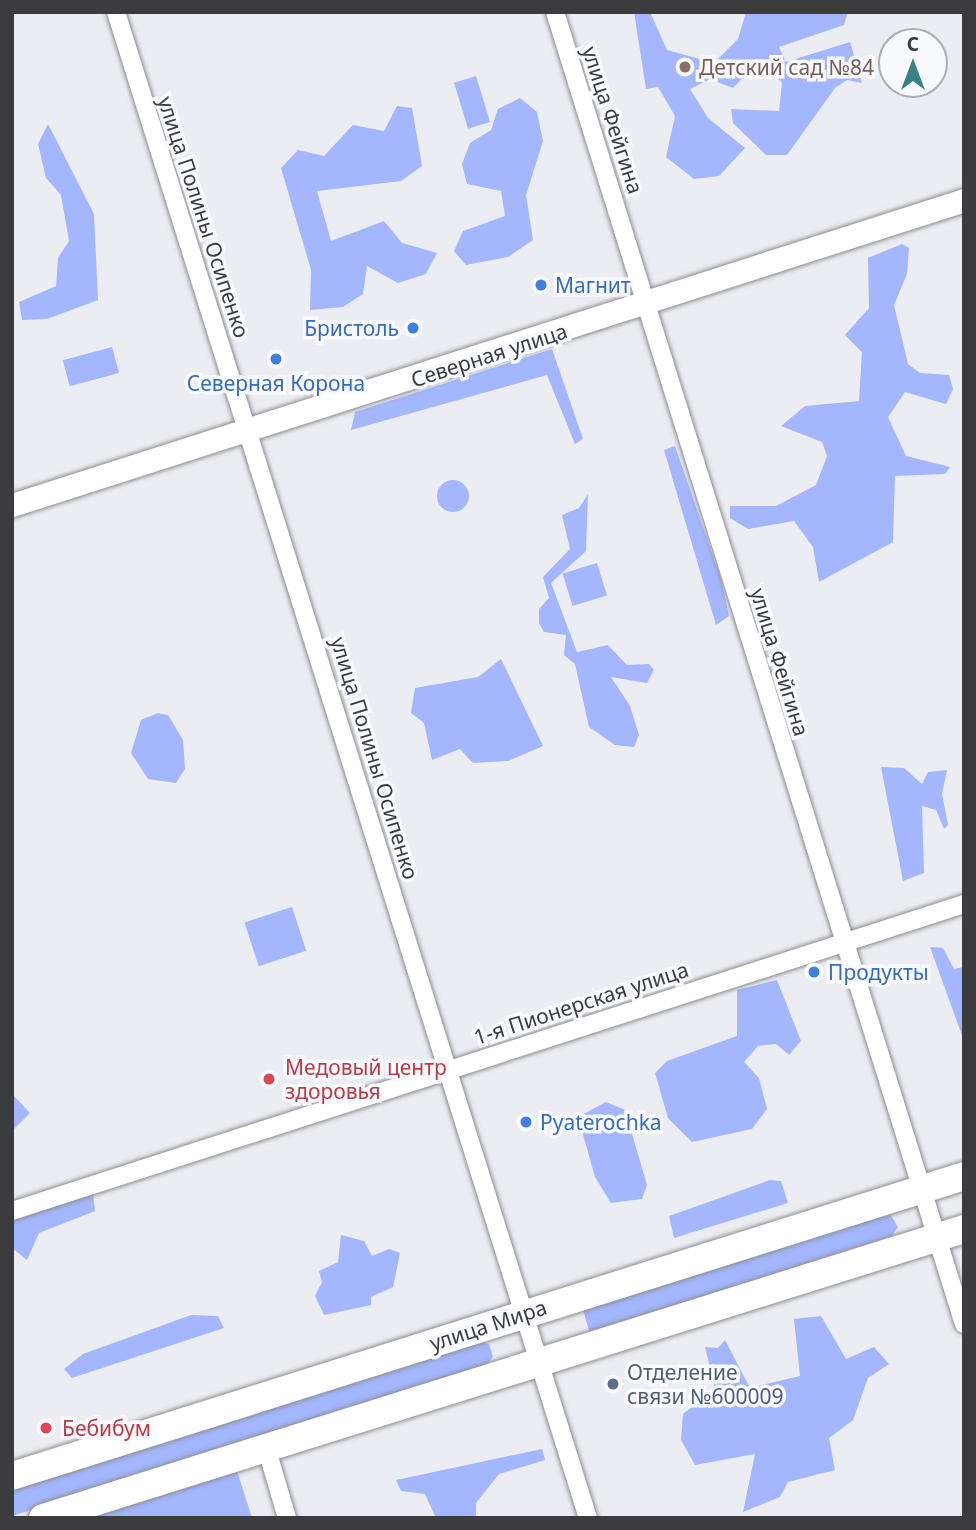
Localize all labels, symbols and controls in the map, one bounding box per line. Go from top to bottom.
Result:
north arrow [878,28,948,98]
text: С [907,31,919,57]
street label: улица Фейгина [577,43,649,197]
place label: Детский сад №84 [699,54,874,80]
marker: Детский сад №84 [677,59,693,75]
street label: улица Полины Осипенко [153,93,255,341]
place label: Магнит [555,272,631,298]
marker: Магнит [533,277,549,293]
place label: Бристоль [304,315,399,341]
street label: Северная улица [408,318,570,392]
marker: Бристоль [405,320,421,336]
marker: Северная Корона [268,351,284,367]
place label: Северная Корона [187,370,365,396]
street label: улица Фейгина [746,585,814,739]
street label: улица Полины Осипенко [326,634,424,882]
street label: 1-я Пионерская улица [470,956,692,1050]
place label: Продукты [828,959,929,985]
marker: Продукты [806,964,822,980]
place label: Медовый центр здоровья [285,1054,447,1104]
marker: Медовый центр здоровья [259,1069,279,1089]
place label: Pyaterochka [540,1109,662,1135]
marker: Pyaterochka [518,1114,534,1130]
street label: улица Мира [426,1294,550,1356]
place label: Отделение связи №600009 [627,1359,784,1409]
marker: Отделение связи №600009 [605,1376,621,1392]
place label: Бебибум [62,1415,151,1441]
marker: Бебибум [36,1418,56,1438]

